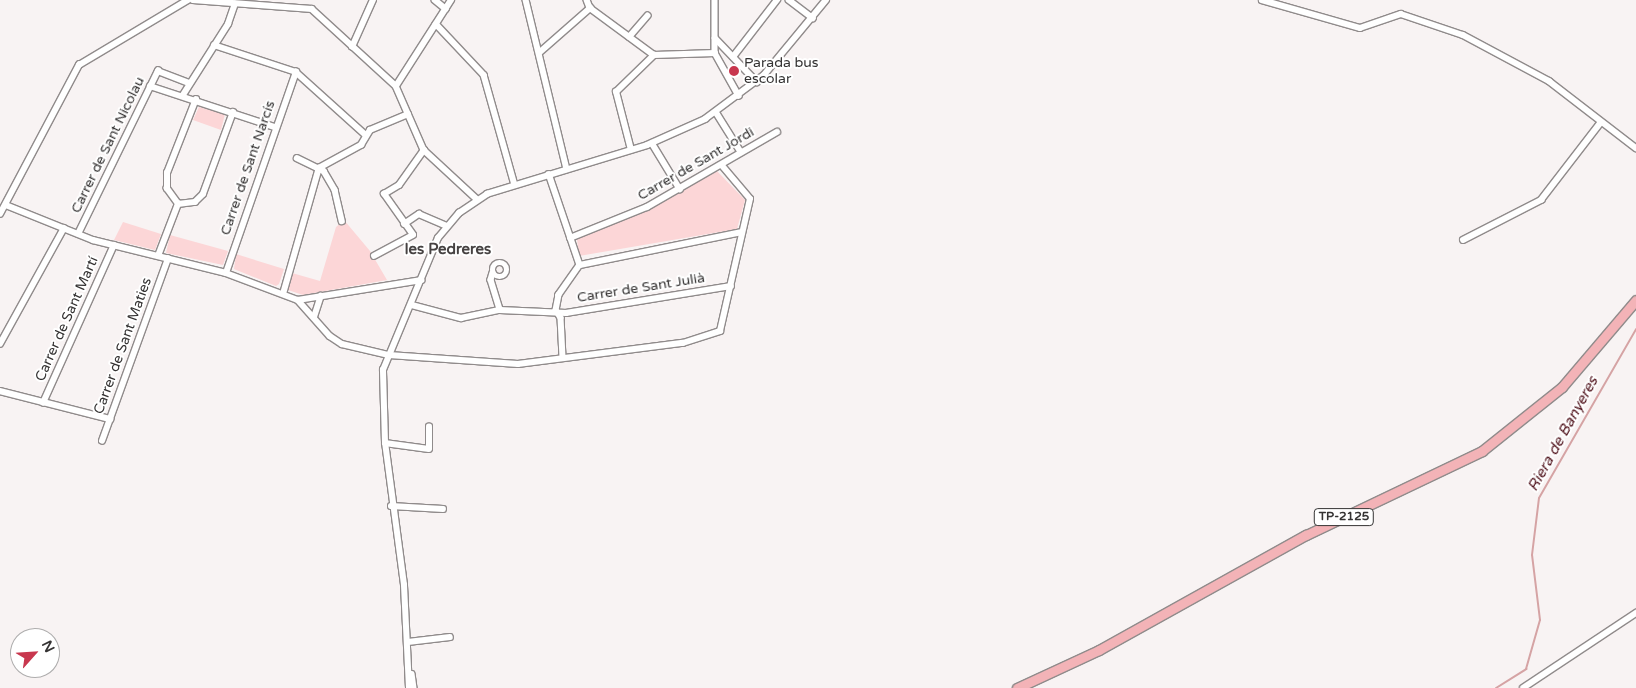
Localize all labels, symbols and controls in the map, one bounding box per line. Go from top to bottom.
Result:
place label: Parada bus escolar [744,55,819,88]
marker: Parada bus escolar [728,65,740,77]
street label: Carrer de Sant Nicolau [68,74,148,216]
street label: Carrer de Sant Narcís [217,99,279,237]
street label: Carrer de Sant Jordi [635,124,757,204]
district label: les Pedreres [405,241,491,259]
street label: Carrer de Sant Martí [32,254,102,384]
street label: Carrer de Sant Julià [576,270,706,306]
street label: Carrer de Sant Maties [90,275,156,417]
water label: Riera de Banyeres [1524,374,1602,494]
road number: TP-2125 [1313,508,1375,526]
north arrow [10,628,60,678]
text: N [38,638,58,655]

